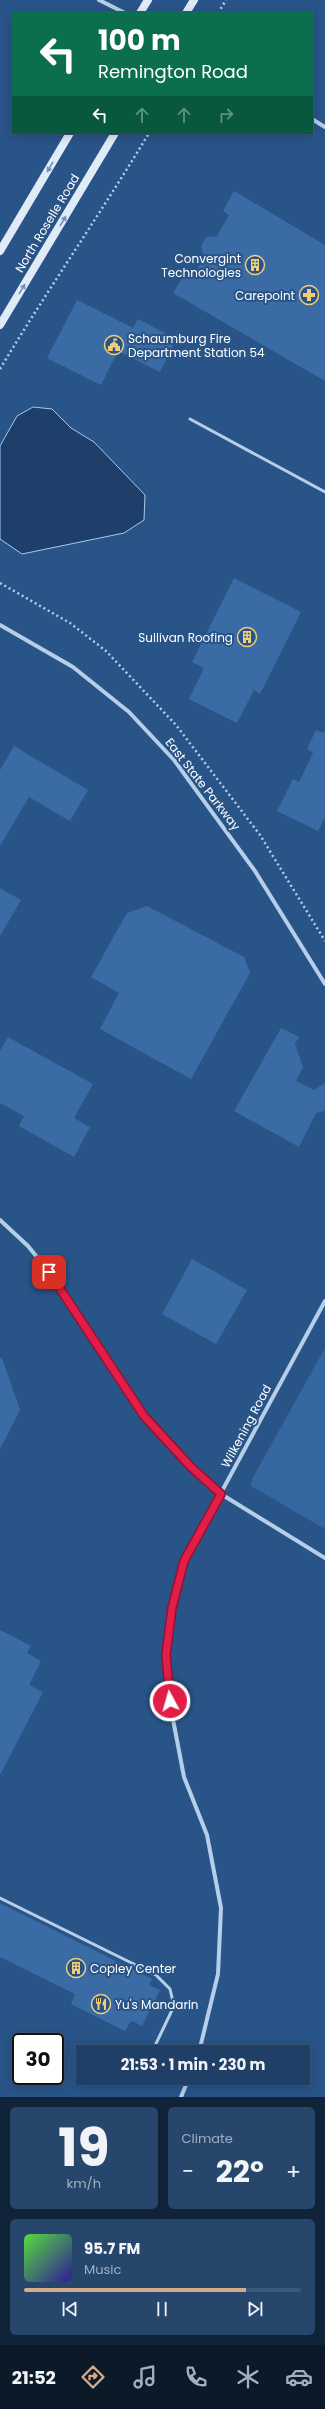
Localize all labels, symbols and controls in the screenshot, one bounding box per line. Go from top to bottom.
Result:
text: 100 m [98,21,181,60]
icon: left [32,28,84,80]
text: Remington Road [98,59,248,84]
icon: left [89,104,111,126]
icon: ahead [131,104,153,126]
icon: ahead [173,104,195,126]
icon: right [215,104,237,126]
one-way arrow [47,161,54,173]
street label: North Roselle Road [11,171,83,275]
one-way arrow [59,215,66,227]
place label: Convergint Technologies [161,250,241,281]
building icon: Convergint Technologies [244,254,266,276]
one-way arrow [18,283,25,295]
pharmacy icon: Carepoint [298,284,320,306]
place label: Carepoint [235,287,295,304]
place label: Schaumburg Fire Department Station 54 [128,330,265,361]
public building icon: Schaumburg Fire Department Station 54 [103,334,125,356]
building icon: Sullivan Roofing [236,626,258,648]
place label: Sullivan Roofing [138,629,233,646]
street label: East State Parkway [161,734,245,834]
pin [32,1255,66,1289]
icon: arrive [38,1261,60,1283]
street label: Wilkening Road [217,1381,275,1471]
position arrow [149,1680,191,1722]
building icon: Copley Center [65,1957,87,1979]
place label: Copley Center [90,1960,177,1977]
restaurant icon: Yu's Mandarin [90,1993,112,2015]
place label: Yu's Mandarin [115,1996,199,2013]
speed limit sign: 30 [12,2033,64,2085]
text: 21:53 · 1 min · 230 m [121,2054,265,2075]
text: 19 [58,2111,110,2184]
text: Climate [182,2129,233,2148]
text: 22° [216,2150,264,2193]
text: − [182,2156,194,2187]
text: + [286,2156,301,2187]
text: km/h [66,2174,101,2193]
text: 95.7 FM [84,2238,140,2259]
text: Music [84,2260,121,2279]
icon: previous [59,2298,81,2320]
icon: pause [151,2298,173,2320]
icon: next [244,2298,266,2320]
icon: directions [79,2363,107,2391]
icon: music [131,2363,159,2391]
icon: phone [182,2363,210,2391]
icon: climate [234,2363,262,2391]
icon: car [285,2363,313,2391]
text: 21:52 [12,2365,56,2390]

